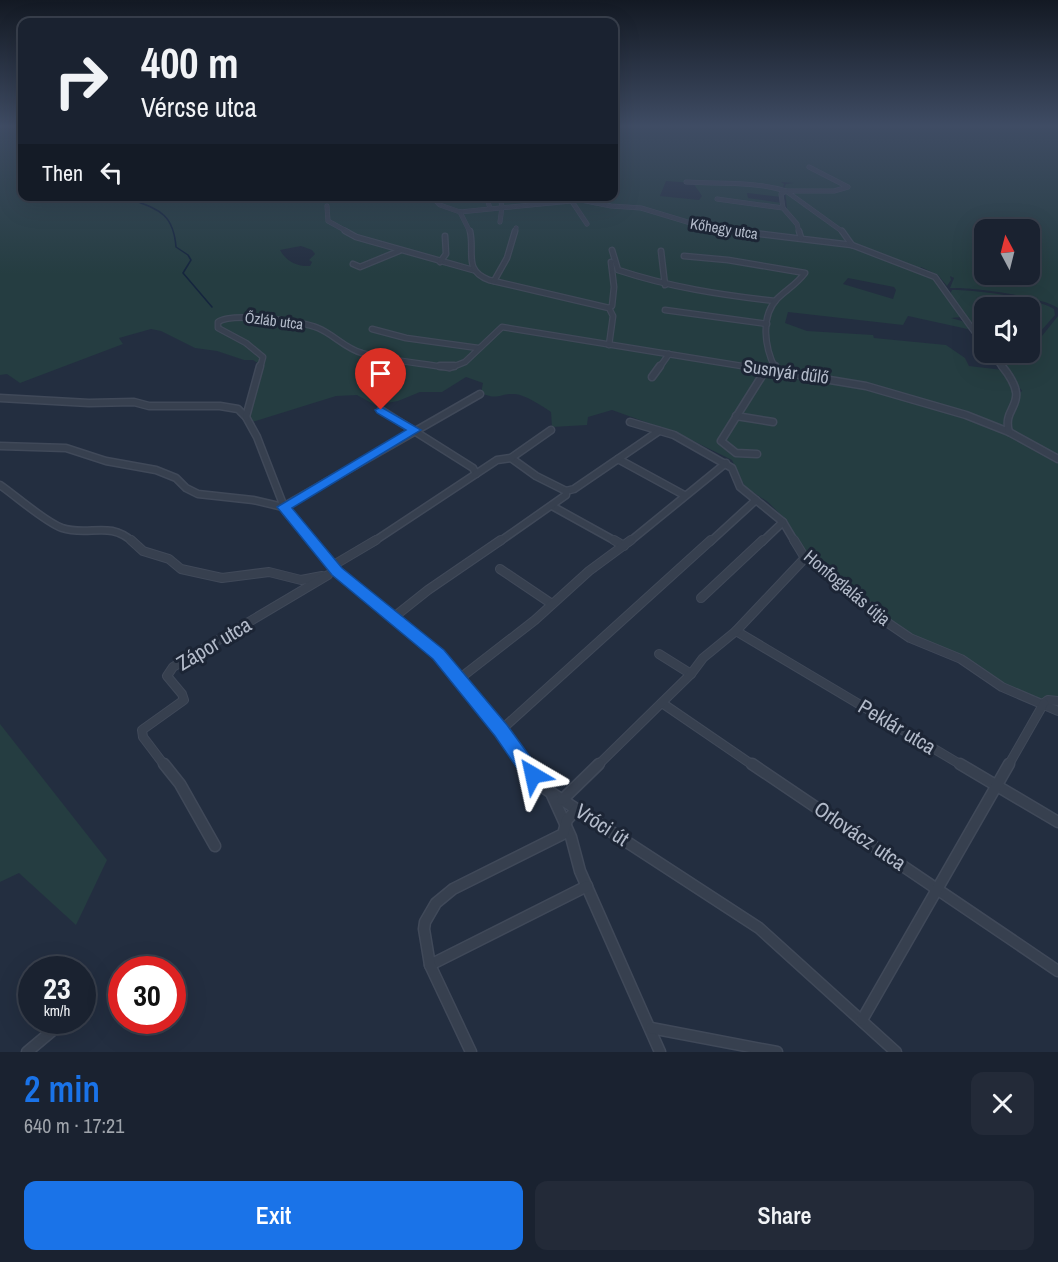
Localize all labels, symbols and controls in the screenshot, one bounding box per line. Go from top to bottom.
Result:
text: 400 m [141,35,239,91]
icon: right [42,42,120,120]
text: Vércse utca [141,89,257,125]
icon: left [95,156,128,189]
text: Then [42,158,83,188]
street label: Kőhegy utca [689,213,760,244]
north arrow [974,219,1040,285]
map controls [974,219,1040,363]
button: sound [974,297,1040,363]
street label: Őzláb utca [244,306,305,335]
pin [355,348,406,410]
street label: Susnyár dűlő [742,353,830,390]
icon: arrive [364,357,397,390]
street label: Honfoglalás útja [799,544,896,631]
street label: Zápor utca [171,610,257,677]
street label: Peklár utca [853,692,942,761]
position arrow [501,743,565,807]
street label: Orlovácz utca [809,794,912,877]
street label: Vróci út [570,796,635,853]
speed limit sign: 30 [108,956,186,1034]
text: 23 [43,968,71,1008]
text: km/h [44,1000,70,1021]
text: 2 min [24,1065,100,1113]
button: close [971,1072,1034,1135]
text: 640 m · 17:21 [24,1112,124,1139]
button: Exit [24,1181,523,1250]
button: Share [535,1181,1034,1250]

